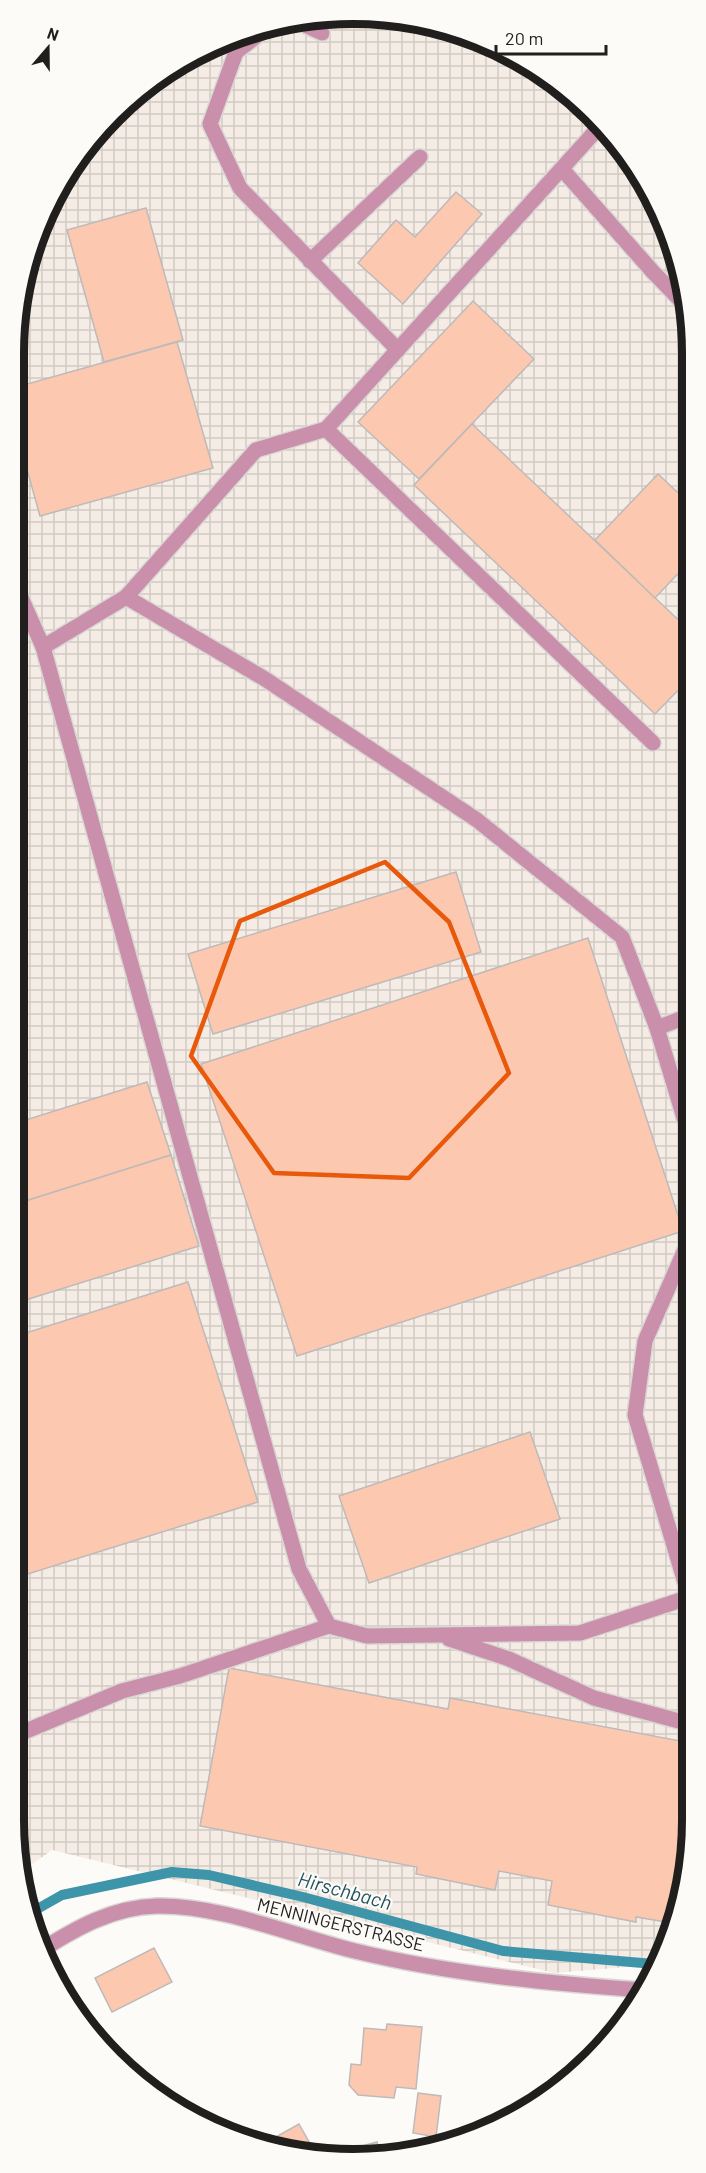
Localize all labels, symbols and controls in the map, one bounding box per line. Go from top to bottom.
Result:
north arrow [18,18,78,78]
scale bar [496,18,606,56]
text: N [45,23,62,44]
text: 20 m [505,27,543,49]
water label: Hirschbach [295,1866,395,1914]
street label: MENNINGERSTRASSE [255,1893,427,1955]

